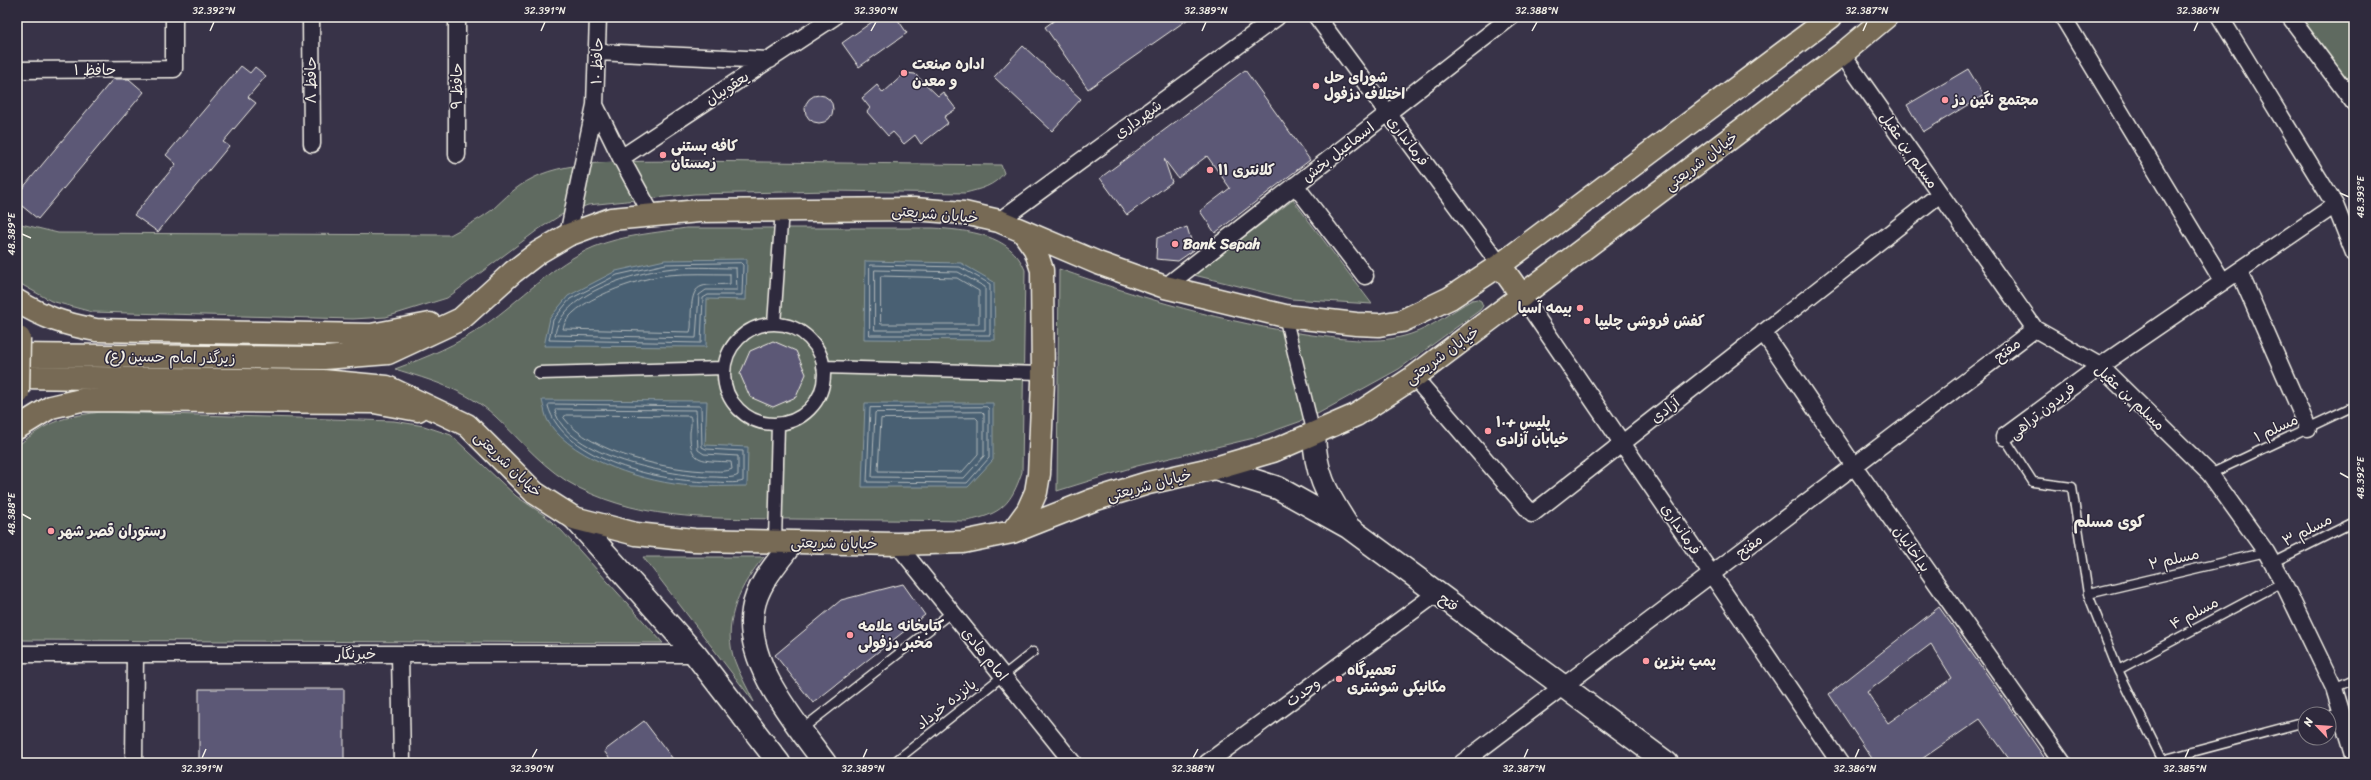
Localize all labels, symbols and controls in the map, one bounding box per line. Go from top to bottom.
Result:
text: 32.392°N [193,2,236,20]
text: 32.391°N [524,2,566,20]
text: 32.390°N [854,2,898,20]
text: 32.389°N [1184,2,1228,20]
text: 32.388°N [1515,2,1559,20]
text: 32.387°N [1846,2,1888,20]
text: 32.386°N [2177,2,2219,20]
street label: حافظ ۱۰ [583,37,611,85]
place label: اداره صنعت و معدن [912,51,984,94]
street label: حافظ ۸ [298,56,324,104]
street label: حافظ ۱ [74,57,116,83]
street label: حافظ ۹ [444,63,470,109]
street label: یعقوبیان [699,64,755,112]
place label: شورای حل اختلاف دزفول [1324,64,1405,107]
marker: اداره صنعت و معدن [899,68,909,78]
marker: شورای حل اختلاف دزفول [1311,81,1321,91]
place label: مجتمع نگین دز [1951,87,2039,113]
street label: شهرداری [1108,93,1168,145]
marker: مجتمع نگین دز [1940,95,1950,105]
street label: مسلم بن عقیل [1873,106,1945,194]
street label: فرمانداری [1380,110,1436,172]
street label: اسماعیل بخش [1296,115,1380,189]
street label: خیابان شریعتی [1658,124,1744,198]
place label: کافه بستنی زمستان [671,133,738,176]
marker: کافه بستنی زمستان [658,150,668,160]
place label: کلانتری ۱۱ [1218,157,1275,183]
marker: کلانتری ۱۱ [1205,165,1215,175]
text: 48.393°E [2352,174,2370,218]
street label: خیابان شریعتی [891,197,979,231]
text: 48.389°E [3,211,21,255]
place label: Bank Sepah [1183,231,1261,257]
marker: Bank Sepah [1170,239,1180,249]
place label: بیمه آسیا [1518,295,1572,321]
marker: بیمه آسیا [1575,303,1585,313]
place label: کفش فروشی چلیپا [1595,308,1705,334]
marker: کفش فروشی چلیپا [1582,316,1592,326]
street label: خیابان شریعتی [1399,319,1485,391]
street label: مفتح [1988,331,2026,369]
street label: زیرگذر امام حسین (ع) [104,343,236,371]
street label: مسلم بن عقیل [2088,357,2172,437]
street label: فریدون تراهی [2003,376,2081,446]
street label: آزادی [1644,389,1687,430]
street label: مسلم ۱ [2249,406,2303,450]
place label: پلیس +۱۰ خیابان آزادی [1496,409,1569,452]
street label: خیابان شریعتی [468,424,548,504]
marker: پلیس +۱۰ خیابان آزادی [1483,426,1493,436]
text: 48.392°E [2352,455,2370,499]
street label: خیابان شریعتی [1104,461,1194,509]
text: 48.388°E [3,491,21,535]
street label: فرمانداری [1654,498,1708,560]
street label: مسلم ۳ [2277,506,2337,554]
district label: کوی مسلم [2073,507,2145,536]
place label: رستوران قصر شهر [57,518,166,544]
street label: بداخانیان [1886,520,1938,578]
marker: رستوران قصر شهر [46,526,56,536]
street label: مفتح [1730,527,1768,565]
street label: خیابان شریعتی [790,529,878,557]
street label: مسلم ۲ [2146,541,2202,577]
street label: فتح [1433,586,1465,618]
street label: مسلم ۴ [2165,589,2223,637]
place label: کتابخانه علامه مخبر دزفولی [858,613,945,656]
street label: امام هادی [955,621,1015,687]
marker: کتابخانه علامه مخبر دزفولی [845,630,855,640]
street label: خبرنگار [335,641,376,667]
place label: پمپ بنزین [1654,648,1716,674]
marker: پمپ بنزین [1641,656,1651,666]
place label: تعمیرگاه مکانیکی شوشتری [1347,657,1446,700]
street label: وحدت [1280,670,1326,714]
street label: پانزده خرداد [910,672,982,736]
marker: تعمیرگاه مکانیکی شوشتری [1334,674,1344,684]
north arrow [2297,706,2337,746]
text: N [2298,714,2319,730]
text: 32.391°N [181,760,223,778]
text: 32.390°N [510,760,554,778]
text: 32.389°N [841,760,885,778]
text: 32.388°N [1171,760,1215,778]
text: 32.387°N [1503,760,1545,778]
text: 32.386°N [1834,760,1876,778]
text: 32.385°N [2163,760,2207,778]

